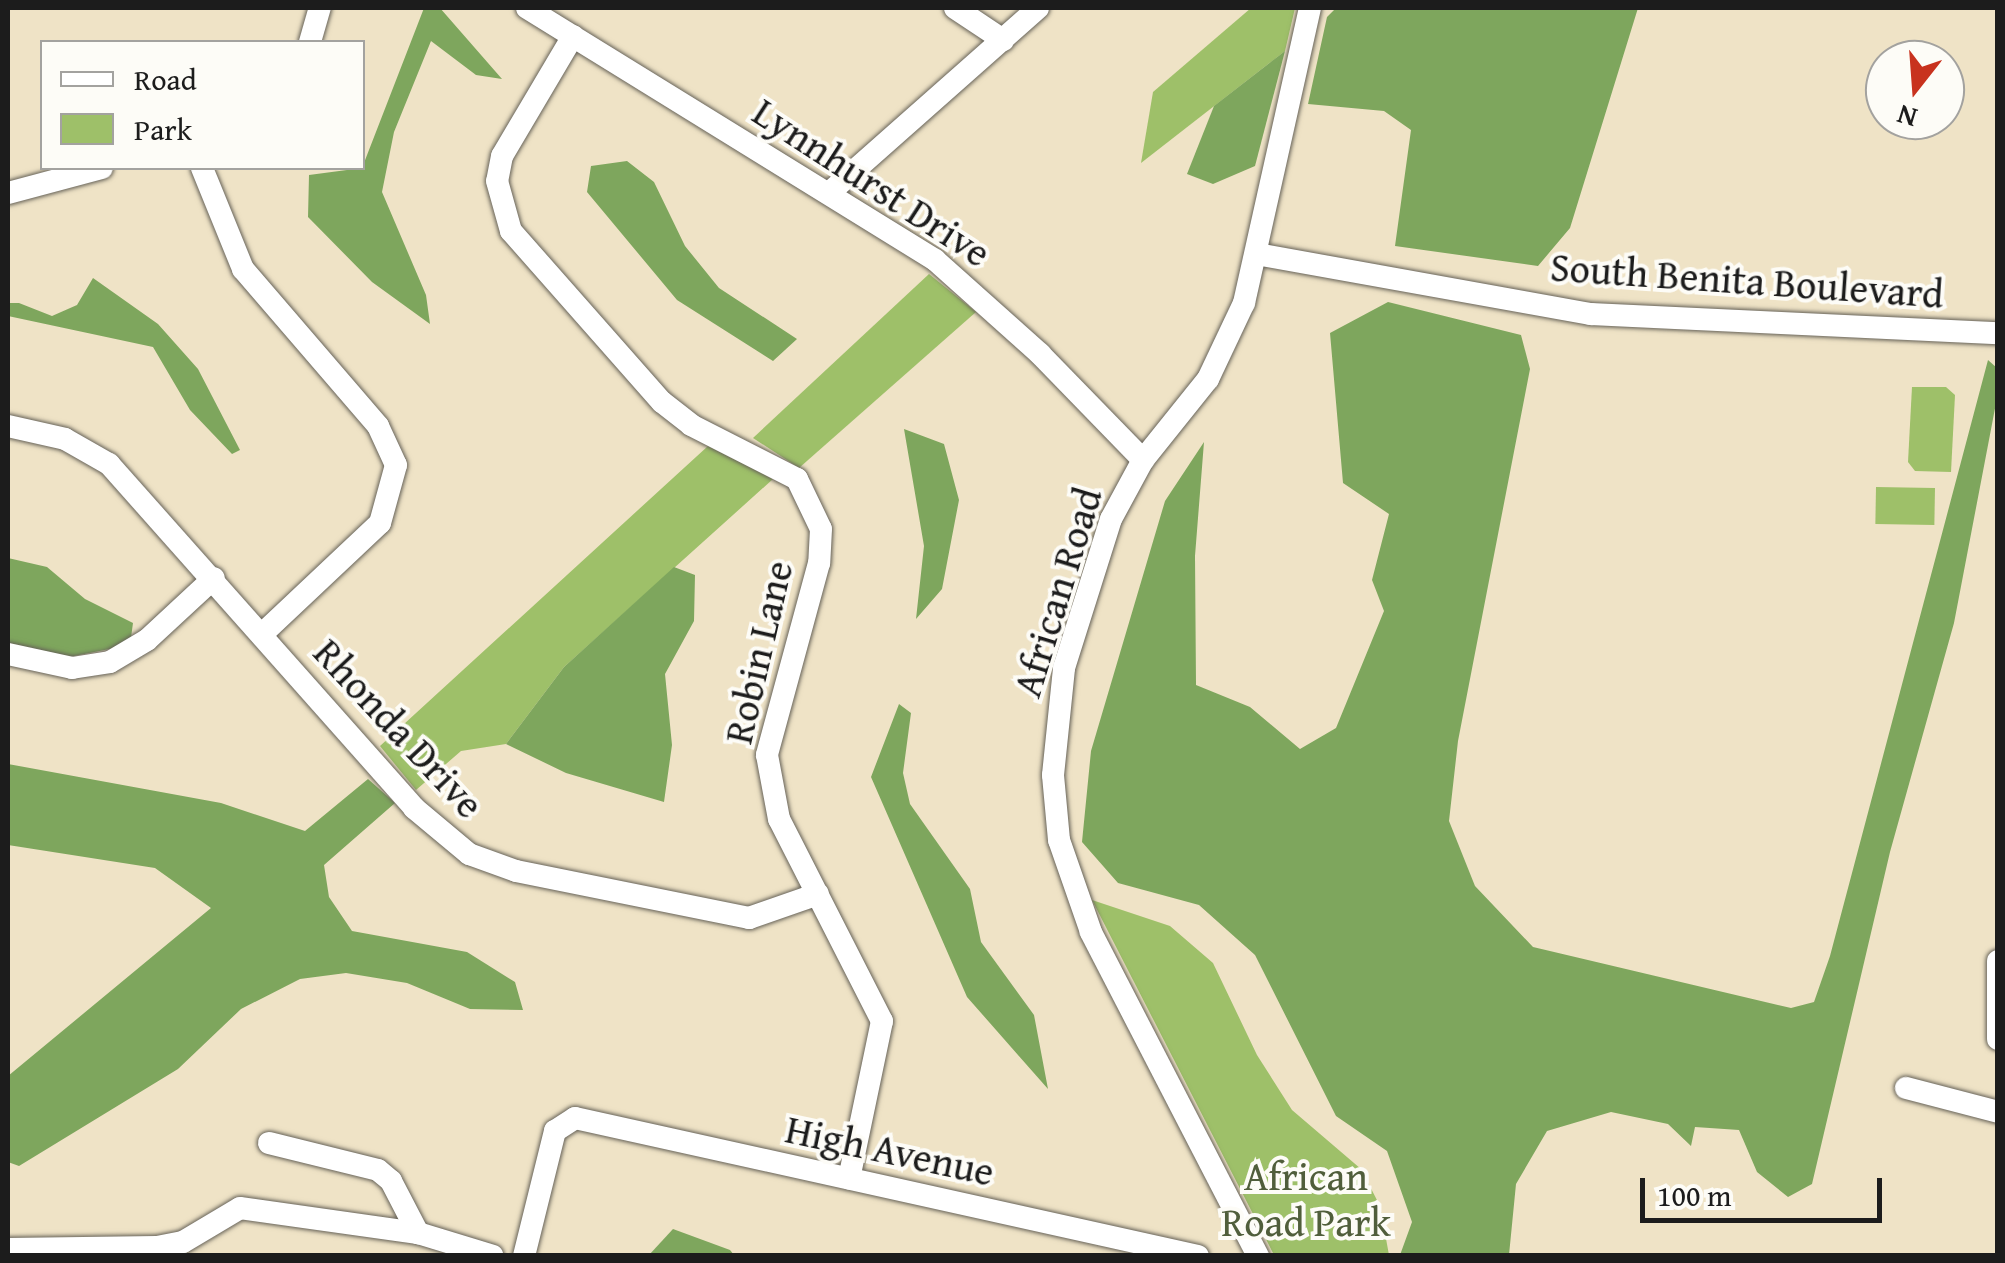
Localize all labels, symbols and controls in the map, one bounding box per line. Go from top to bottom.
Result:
legend [40,40,365,170]
north arrow [1865,40,1965,140]
text: Road [134,57,197,101]
street label: Lynnhurst Drive [744,87,1000,277]
text: N [1892,95,1922,140]
text: Park [134,107,192,151]
street label: South Benita Boulevard [1549,242,1945,318]
street label: African Road [1002,482,1112,702]
street label: Robin Lane [714,556,802,748]
street label: Rhonda Drive [304,629,494,827]
street label: High Avenue [781,1105,999,1195]
park label: African Road Park [1221,1152,1391,1246]
scale bar [1645,1158,1888,1220]
text: 100 m [1657,1173,1731,1217]

